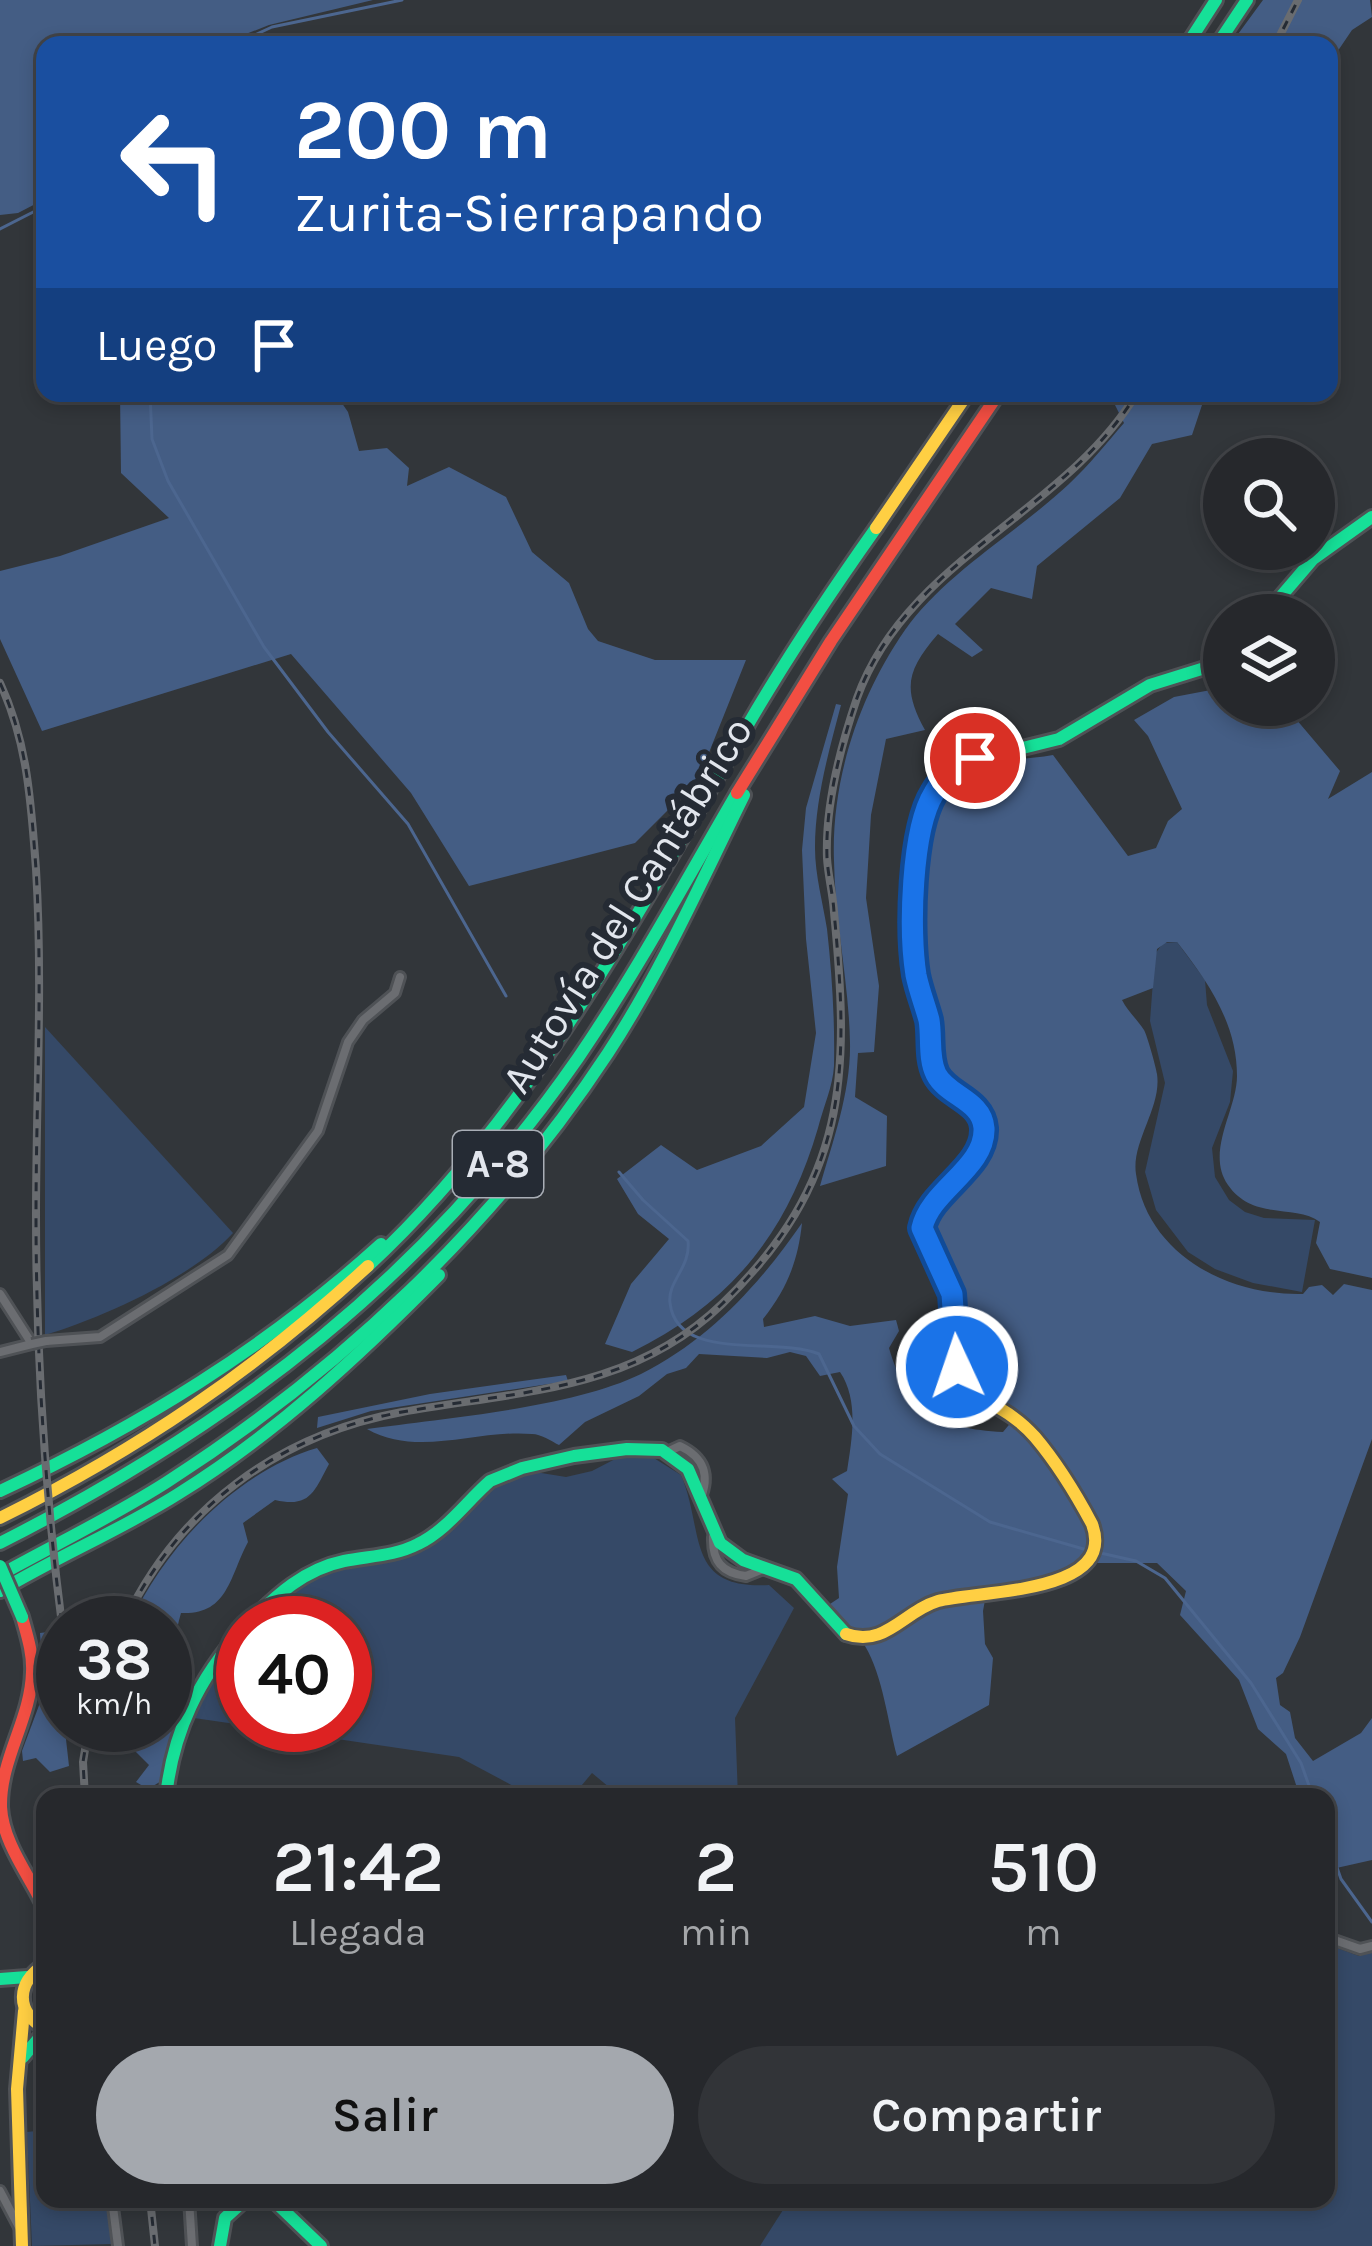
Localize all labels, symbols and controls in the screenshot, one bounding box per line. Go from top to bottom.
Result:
text: 200 m [294,81,552,179]
icon: left [96,84,252,240]
text: Zurita-Sierrapando [294,181,764,245]
icon: arrive [241,312,307,378]
text: Luego [96,319,217,371]
map controls [1203,438,1335,726]
button: search [1203,438,1335,570]
button: layers [1203,594,1335,726]
pin [924,707,1026,809]
street label: Autovía del Cantábrico [491,708,763,1102]
icon: arrive [942,725,1008,791]
road number: A-8 [453,1131,543,1197]
position arrow [894,1304,1020,1430]
speed limit sign: 40 [216,1596,372,1752]
text: 38 [76,1624,152,1694]
text: km/h [76,1686,152,1722]
text: 21:42 [272,1825,444,1909]
text: 2 [694,1825,737,1909]
text: 510 [988,1825,1099,1909]
text: Llegada [289,1909,427,1955]
text: min [680,1909,752,1955]
text: m [1025,1909,1062,1955]
button: Salir [96,2046,674,2184]
button: Compartir [698,2046,1275,2184]

